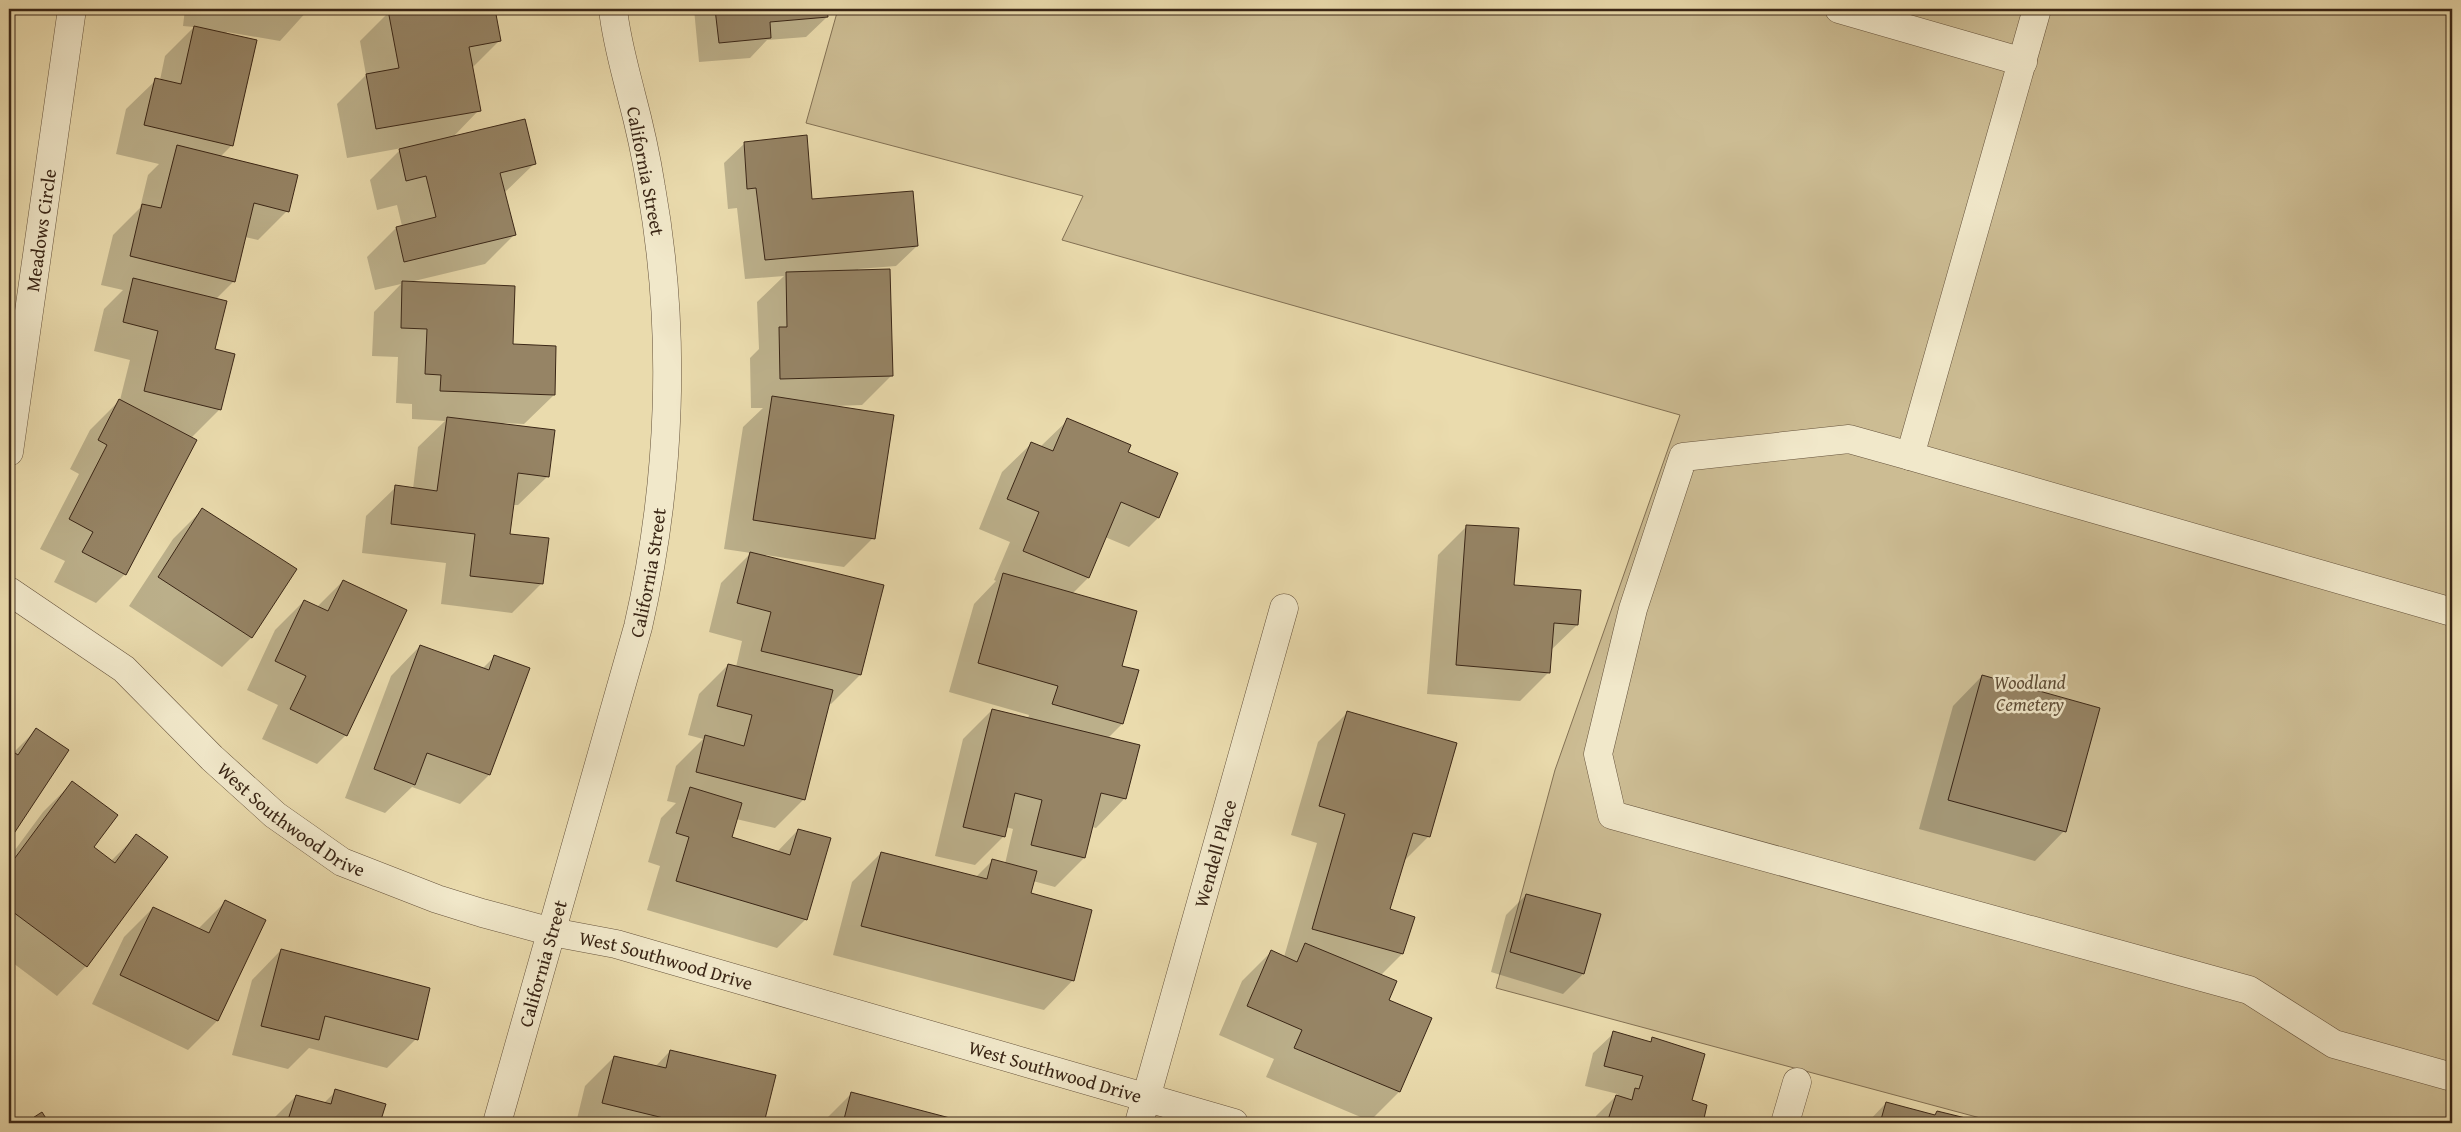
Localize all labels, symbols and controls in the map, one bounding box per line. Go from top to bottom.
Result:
street label: California Street [620,104,672,238]
street label: Meadows Circle [18,167,63,294]
street label: California Street [622,506,673,641]
park label: Woodland Cemetery [1994,668,2066,718]
street label: West Southwood Drive [211,755,369,884]
street label: Wendell Place [1186,796,1243,911]
street label: California Street [511,896,574,1030]
street label: West Southwood Drive [577,923,756,997]
street label: West Southwood Drive [965,1033,1145,1110]

